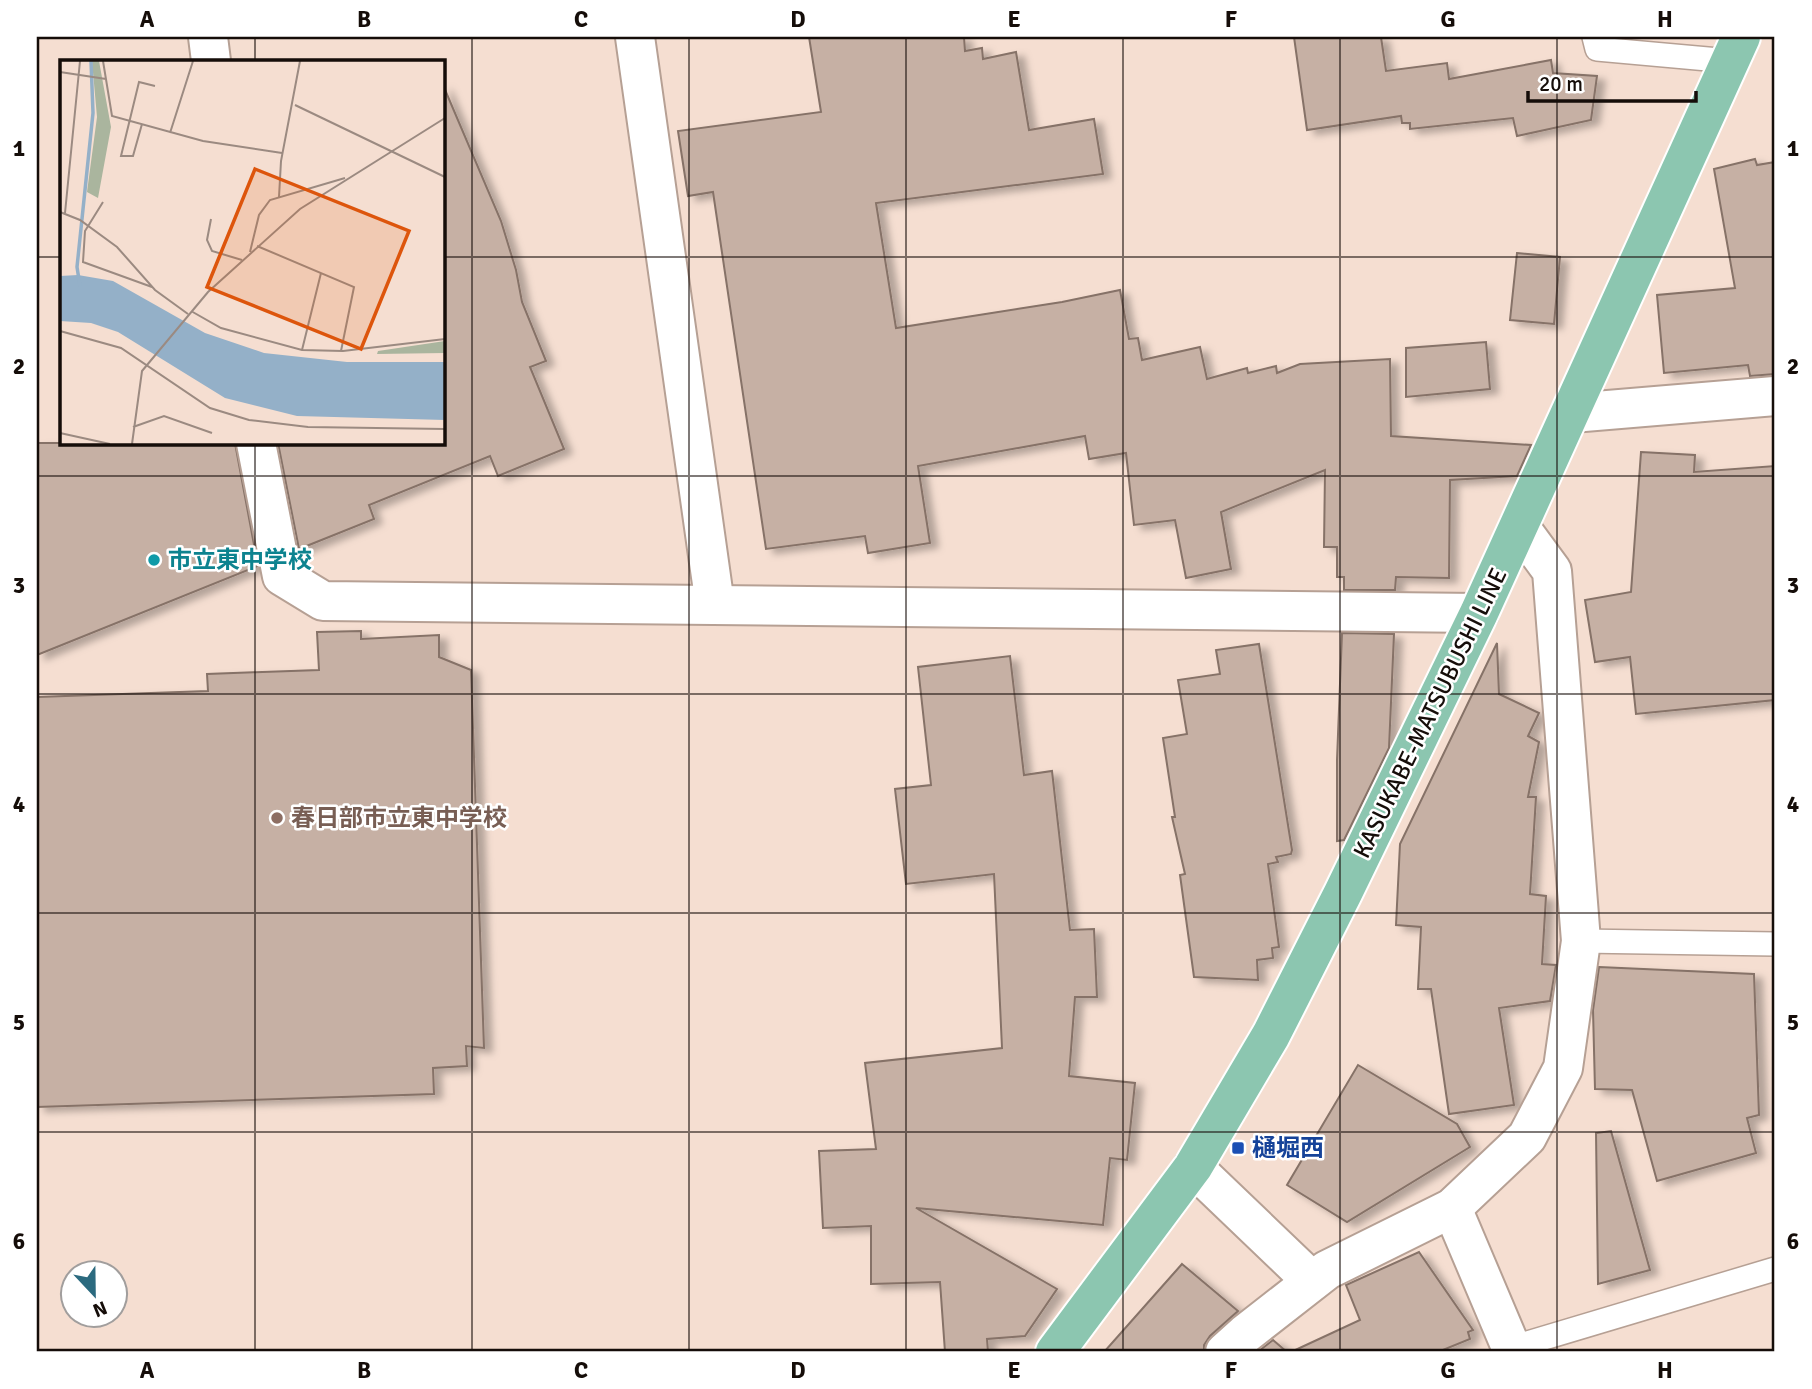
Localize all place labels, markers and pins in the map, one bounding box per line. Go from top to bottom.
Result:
place label: 市立東中学校 [168,545,312,575]
marker: 市立東中学校 [146,552,162,568]
place label: 春日部市立東中学校 [291,803,507,833]
marker: 春日部市立東中学校 [269,810,285,826]
place label: 樋堀西 [1252,1133,1324,1163]
marker: 樋堀西 [1230,1140,1246,1156]

